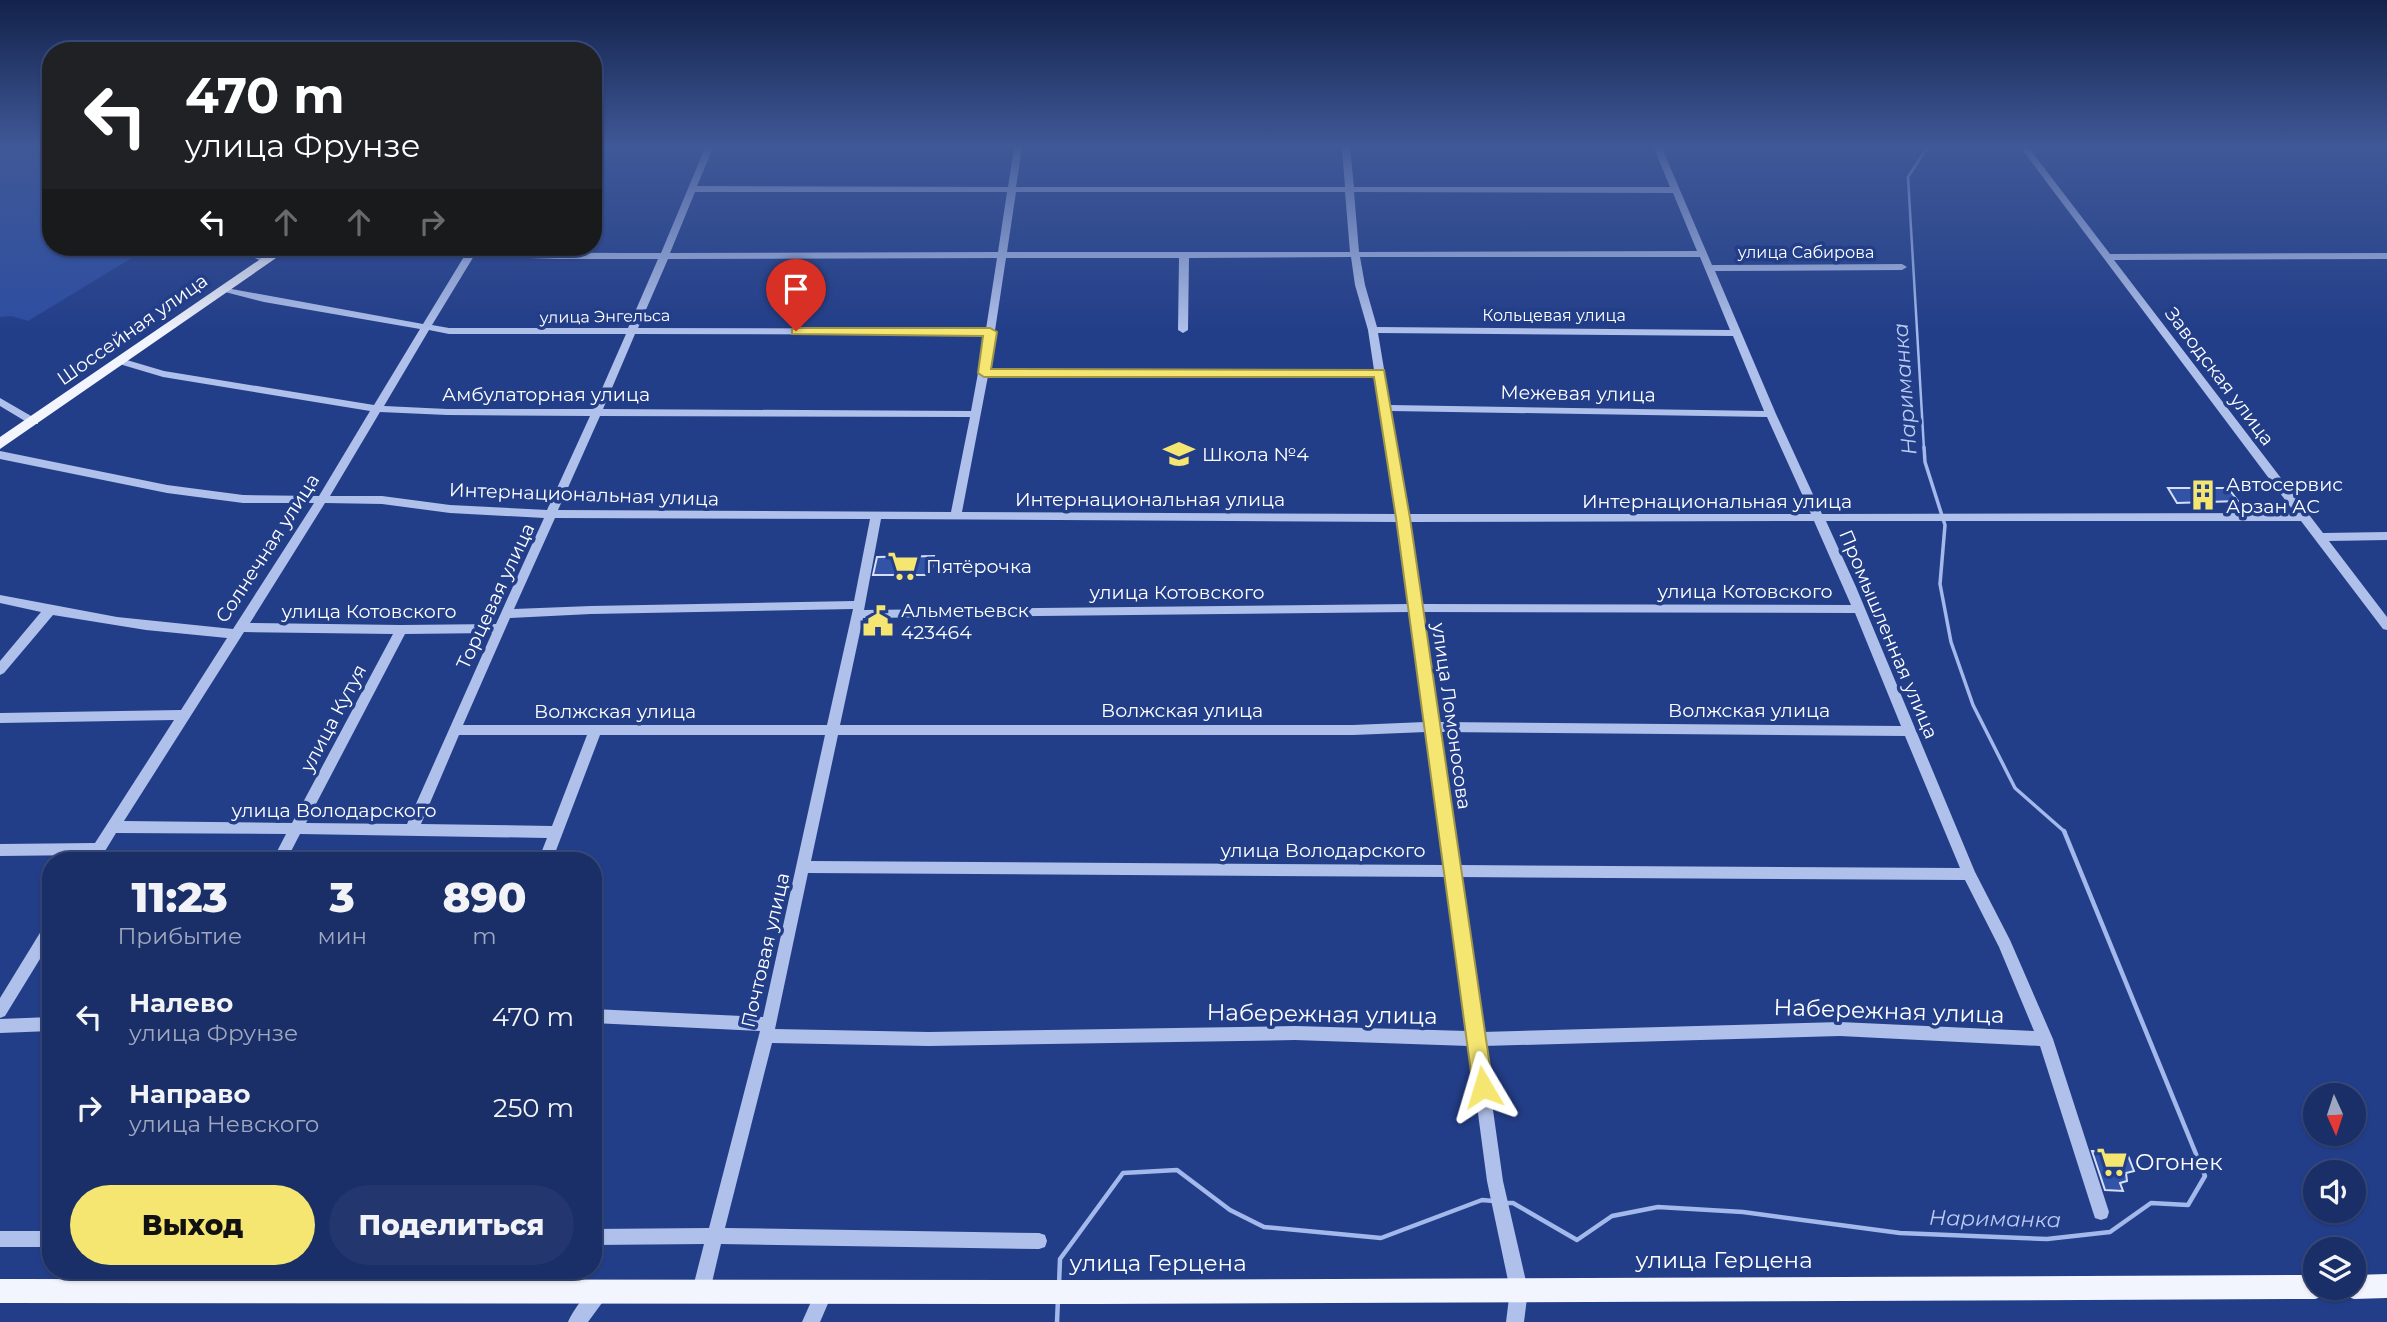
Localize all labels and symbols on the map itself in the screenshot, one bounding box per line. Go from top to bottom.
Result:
street label: улица Сабирова [1737,243,1874,262]
pin [766,259,826,331]
street label: Шоссейная улица [53,269,212,390]
street label: Заводская улица [2160,303,2279,450]
street label: улица Энгельса [539,306,670,327]
street label: Кольцевая улица [1482,306,1626,325]
water label: Нариманка [1887,322,1922,456]
street label: Межевая улица [1500,381,1656,406]
street label: Амбулаторная улица [442,383,650,406]
school or university icon: Школа №4 [1162,437,1196,471]
place label: Школа №4 [1202,443,1309,466]
street label: Солнечная улица [211,470,324,627]
place label: Автосервис Арзан АС [2226,473,2343,518]
street label: Интернациональная улица [449,478,719,511]
building icon: Автосервис Арзан АС [2186,478,2220,512]
street label: Интернациональная улица [1015,488,1285,511]
street label: Интернациональная улица [1582,490,1852,513]
street label: Торцевая улица [452,520,539,673]
street label: Промышленная улица [1834,526,1943,742]
supermarket icon: Пятёрочка [886,549,920,583]
place label: Пятёрочка [926,555,1032,578]
street label: улица Котовского [1656,580,1833,603]
street label: улица Котовского [1088,581,1265,604]
place label: Альметьевск 423464 [901,599,1029,644]
street label: улица Котовского [280,600,457,623]
public building icon: Альметьевск 423464 [861,604,895,638]
street label: улица Ломоносова [1427,620,1476,811]
street label: улица Кутуя [295,661,371,777]
street label: Волжская улица [1101,699,1263,722]
street label: Волжская улица [1668,699,1830,722]
street label: Волжская улица [534,700,696,723]
street label: улица Володарского [230,799,437,822]
street label: улица Володарского [1219,839,1426,862]
street label: Почтовая улица [736,870,794,1030]
street label: Набережная улица [1773,993,2005,1029]
street label: Набережная улица [1206,998,1438,1030]
position arrow [1446,1050,1520,1124]
north arrow [2303,1083,2366,1146]
supermarket icon: Огонек [2095,1145,2129,1179]
place label: Огонек [2135,1148,2223,1176]
water label: Нариманка [1929,1205,2061,1232]
street label: улица Герцена [1634,1246,1813,1274]
street label: улица Герцена [1068,1249,1247,1277]

